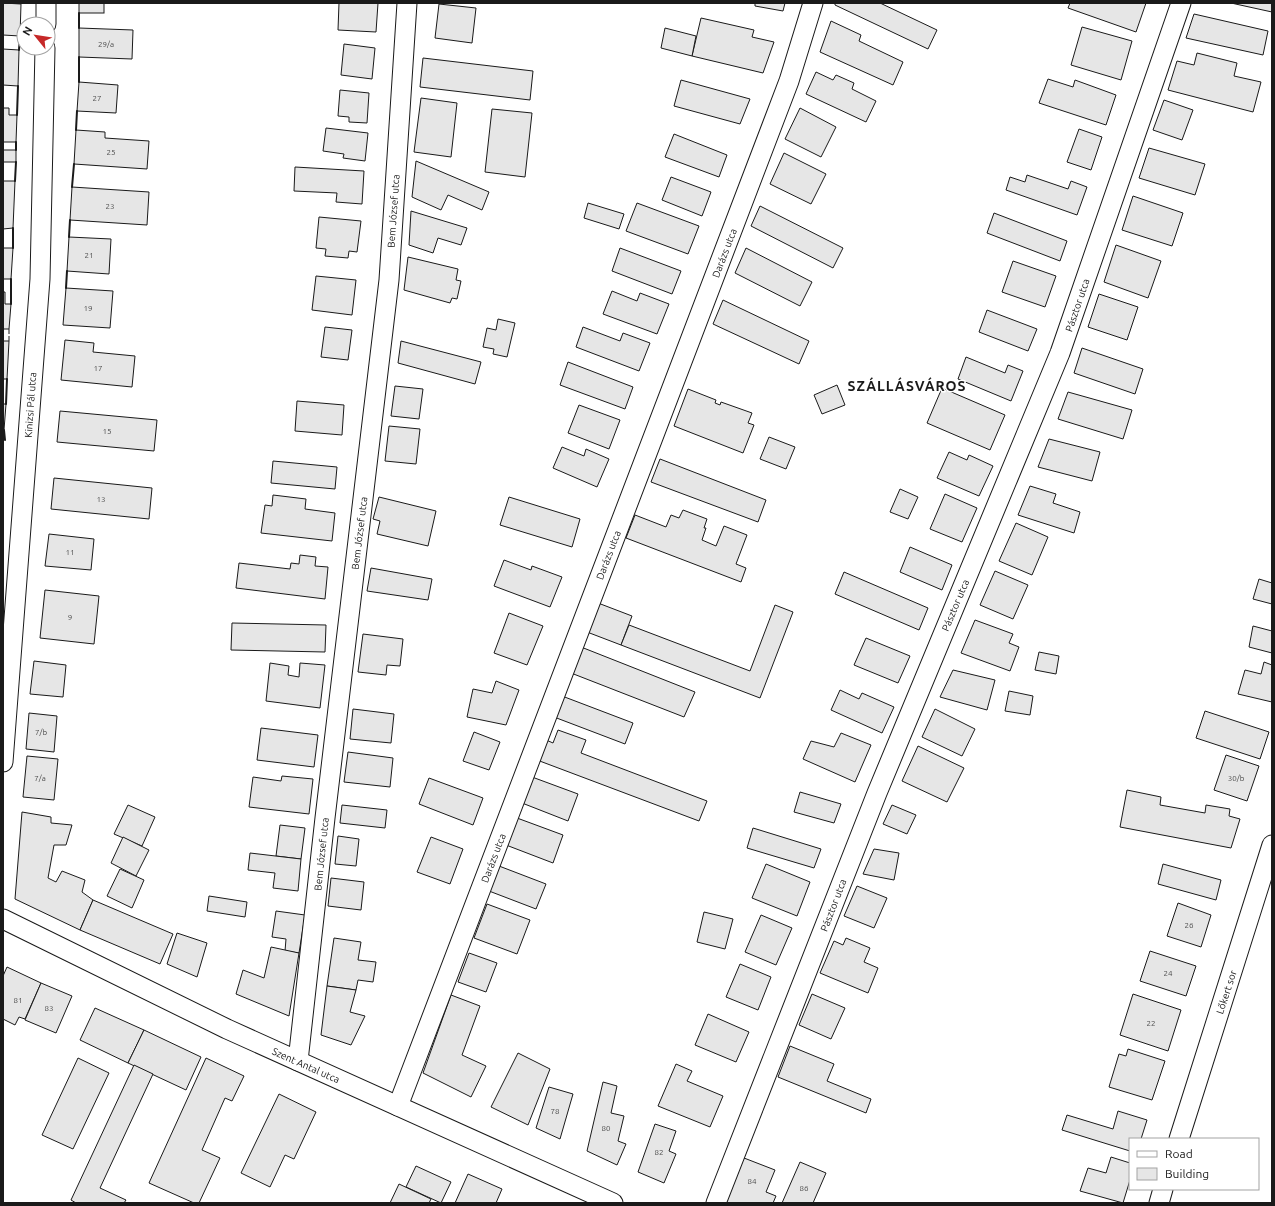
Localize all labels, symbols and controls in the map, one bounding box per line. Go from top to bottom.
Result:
north arrow [16,16,56,56]
text: N [20,24,35,38]
house number: 29/a [98,40,114,49]
house number: 27 [92,94,102,103]
house number: 25 [106,148,116,157]
street label: Bem József utca [385,174,402,248]
house number: 23 [105,202,115,211]
street label: Darázs utca [710,227,739,279]
house number: 21 [84,251,94,260]
street label: Pásztor utca [1063,277,1092,333]
house number: 19 [83,304,93,313]
house number: 17 [93,364,103,373]
street label: Kinizsi Pál utca [23,372,38,438]
district label: SZÁLLÁSVÁROS [847,377,967,394]
house number: 15 [102,427,112,436]
house number: 13 [96,495,106,504]
street label: Bem József utca [350,496,369,570]
street label: Darázs utca [594,529,623,581]
house number: 11 [65,548,75,557]
street label: Pásztor utca [940,578,971,633]
house number: 9 [68,613,72,622]
house number: 7/b [35,728,47,737]
house number: 7/a [34,774,46,783]
house number: 30/b [1228,774,1245,783]
street label: Bem József utca [312,817,331,891]
street label: Darázs utca [479,832,508,884]
street label: Pásztor utca [818,877,848,933]
house number: 26 [1184,921,1194,930]
house number: 24 [1163,969,1173,978]
street label: Lőkert sor [1214,969,1239,1015]
house number: 81 [13,996,23,1005]
house number: 83 [44,1004,54,1013]
house number: 22 [1146,1019,1156,1028]
street label: Szent Antal utca [270,1046,341,1085]
house number: 78 [550,1107,560,1116]
house number: 80 [601,1124,611,1133]
legend [1129,1138,1259,1190]
text: Road [1165,1147,1193,1160]
house number: 82 [654,1148,664,1157]
text: Building [1165,1167,1209,1180]
house number: 84 [747,1177,757,1186]
house number: 86 [799,1184,809,1193]

